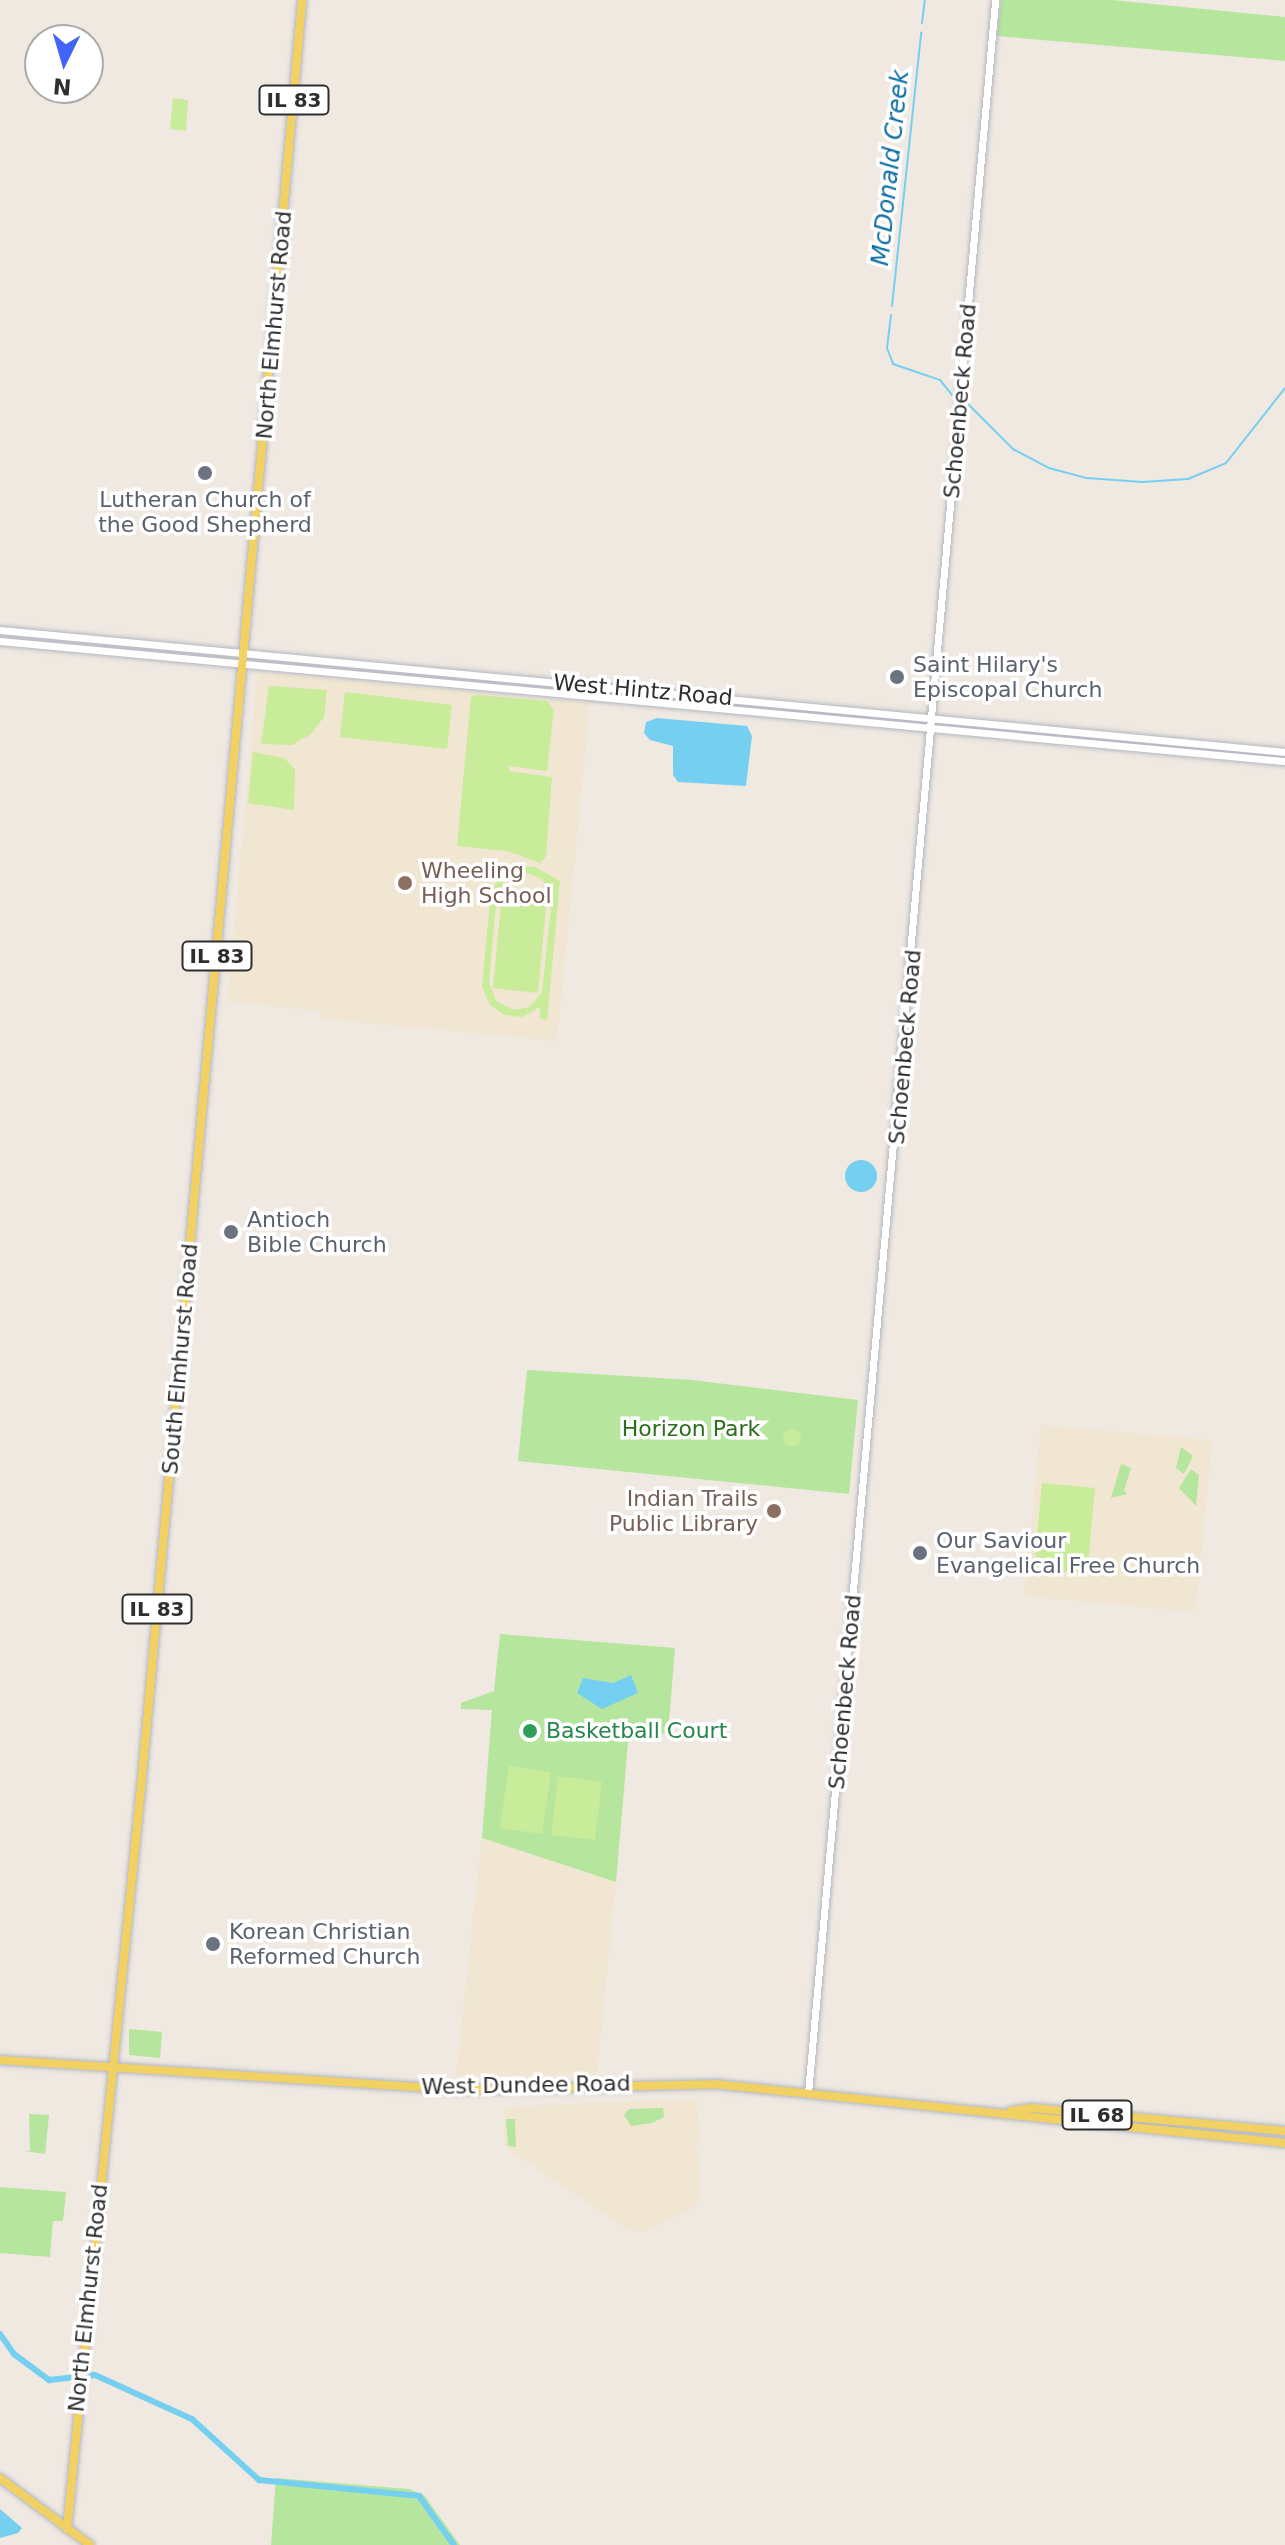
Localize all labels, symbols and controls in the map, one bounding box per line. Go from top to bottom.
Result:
north arrow [24,24,104,104]
water label: McDonald Creek [866,69,916,267]
text: N [52,73,72,100]
road number: IL 83 [258,84,330,116]
street label: North Elmhurst Road [251,210,297,440]
street label: Schoenbeck Road [938,302,982,500]
marker: Lutheran Church of the Good Shepherd [196,464,214,482]
place label: Lutheran Church of the Good Shepherd [98,486,312,538]
place label: Saint Hilary's Episcopal Church [913,651,1102,702]
marker: Saint Hilary's Episcopal Church [888,668,906,686]
street label: West Hintz Road [552,669,734,711]
place label: Wheeling High School [421,857,552,908]
marker: Wheeling High School [396,874,414,892]
road number: IL 83 [181,940,253,972]
street label: Schoenbeck Road [883,948,927,1146]
place label: Antioch Bible Church [247,1206,387,1258]
marker: Antioch Bible Church [222,1223,240,1241]
street label: South Elmhurst Road [157,1242,203,1476]
park label: Horizon Park [622,1416,760,1442]
place label: Indian Trails Public Library [609,1485,758,1536]
marker: Indian Trails Public Library [765,1502,783,1520]
place label: Our Saviour Evangelical Free Church [936,1527,1200,1578]
marker: Our Saviour Evangelical Free Church [911,1544,929,1562]
road number: IL 83 [121,1593,193,1625]
street label: Schoenbeck Road [823,1593,867,1791]
place label: Basketball Court [546,1718,727,1744]
marker: Basketball Court [521,1722,539,1740]
place label: Korean Christian Reformed Church [229,1918,420,1970]
marker: Korean Christian Reformed Church [204,1935,222,1953]
street label: West Dundee Road [421,2070,631,2100]
road number: IL 68 [1061,2099,1133,2131]
street label: North Elmhurst Road [63,2183,113,2413]

